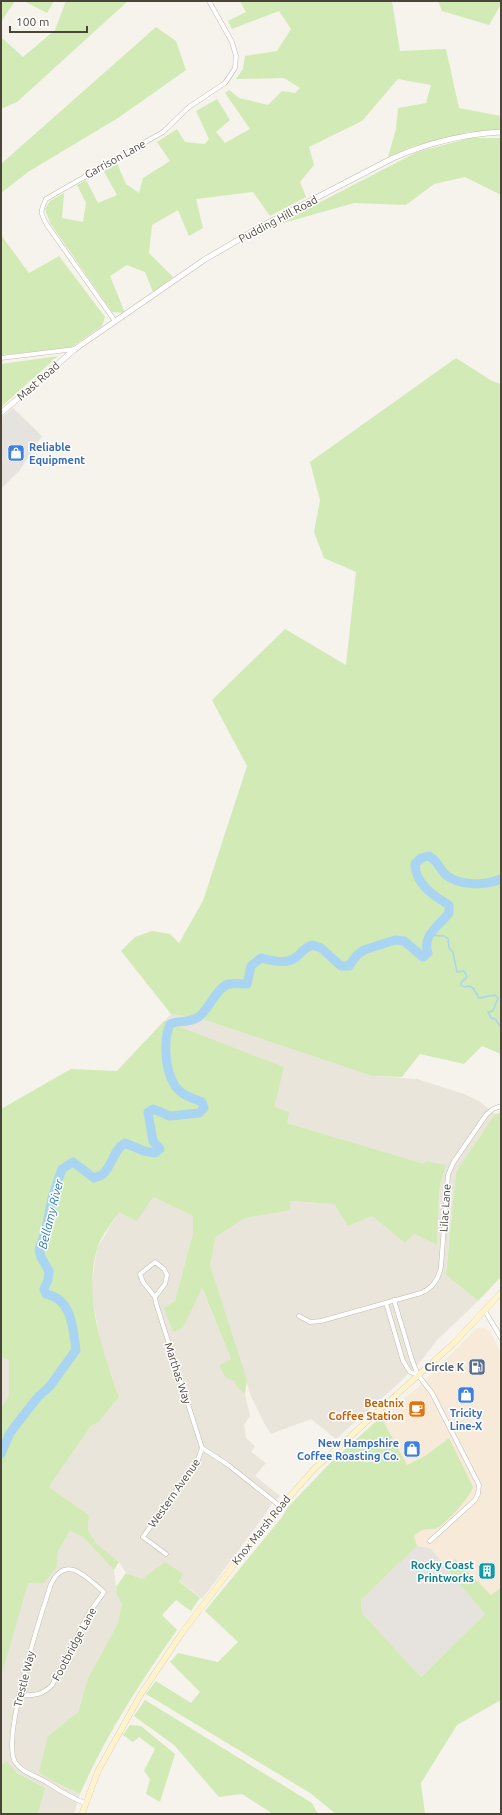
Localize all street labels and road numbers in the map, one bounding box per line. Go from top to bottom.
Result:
street label: Garrison Lane [83,137,147,181]
street label: Pudding Hill Road [237,193,319,245]
street label: Mast Road [14,359,62,403]
street label: Lilac Lane [437,1184,453,1232]
street label: Marthas Way [162,1341,194,1406]
street label: Western Avenue [146,1456,202,1530]
street label: Knox Marsh Road [229,1493,293,1567]
street label: Footbridge Lane [50,1605,98,1683]
street label: Trestle Way [11,1649,37,1708]

